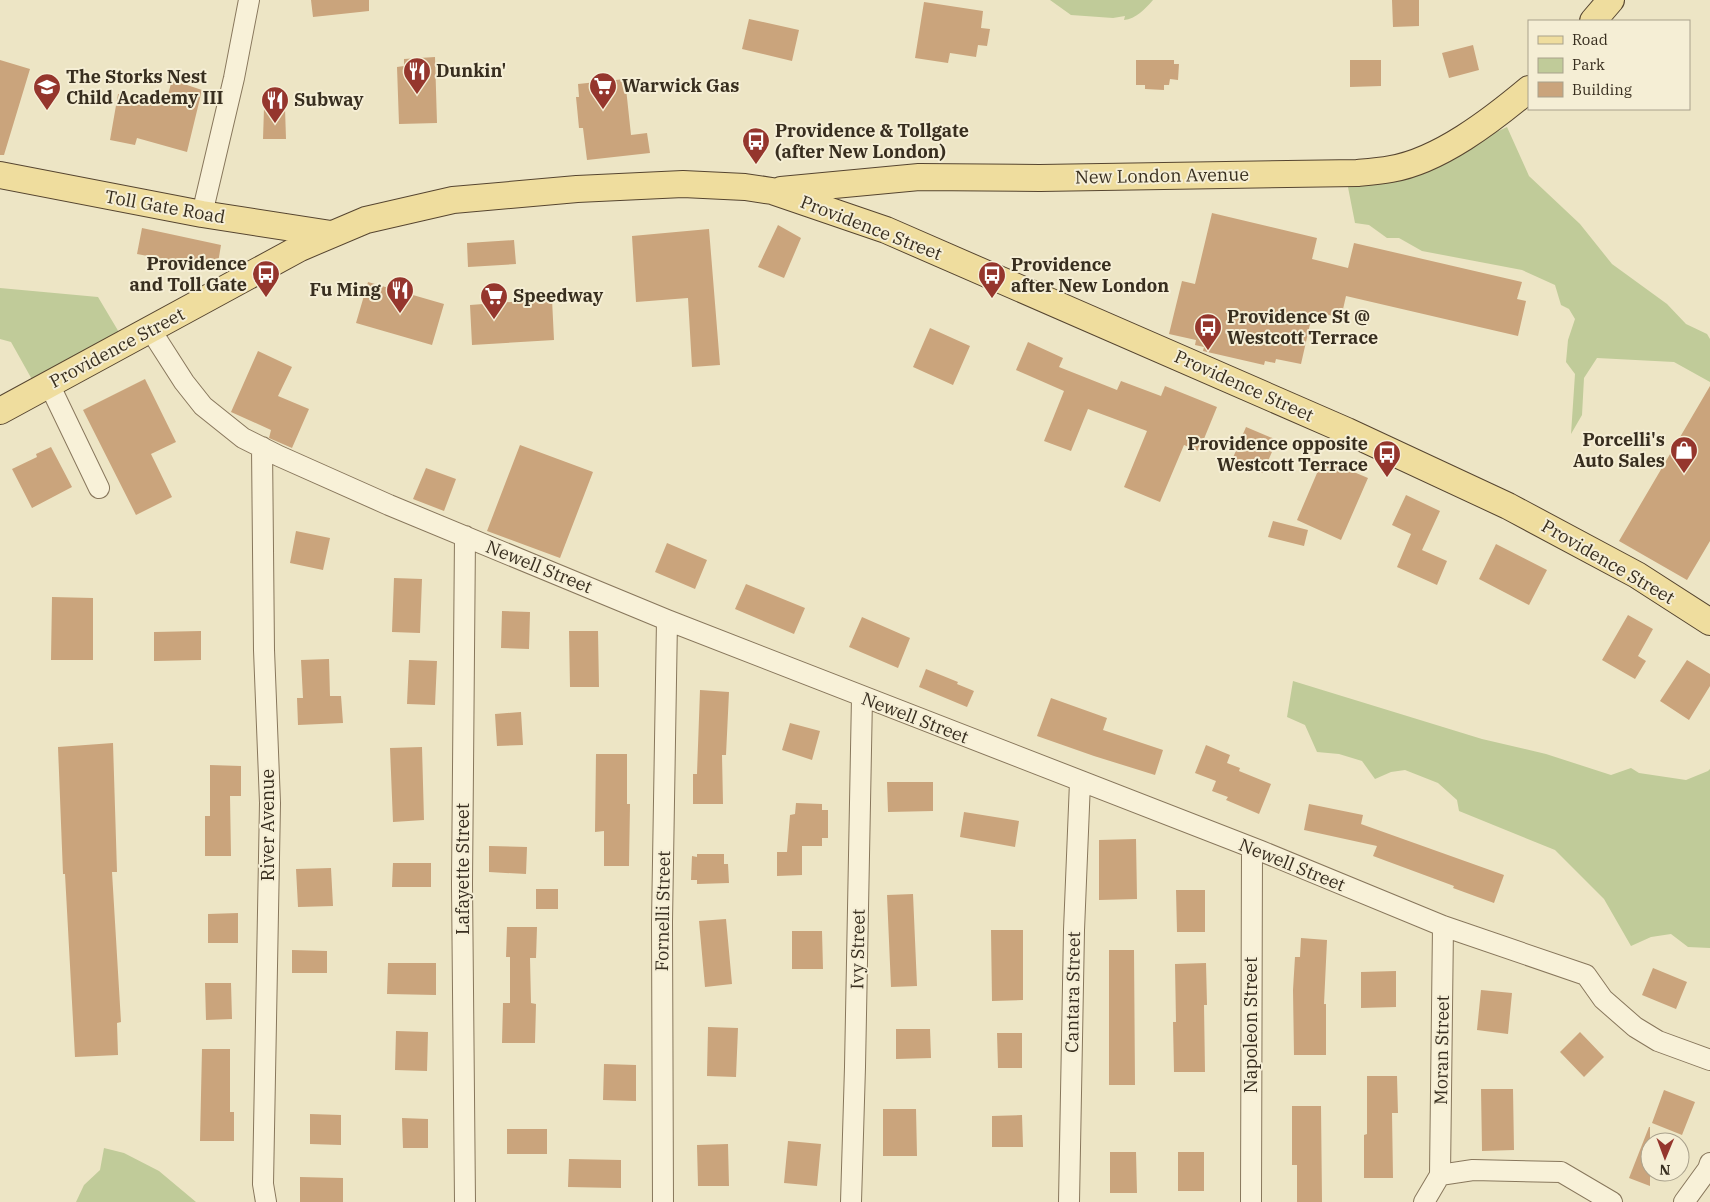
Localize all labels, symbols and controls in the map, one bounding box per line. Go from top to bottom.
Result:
legend [1528,20,1690,110]
text: Road [1572,30,1608,49]
text: Park [1572,55,1605,74]
restaurant icon: Dunkin' [402,56,432,95]
place label: Dunkin' [436,59,506,82]
place label: The Storks Nest Child Academy III [66,65,223,109]
supermarket icon: Warwick Gas [588,71,618,110]
school or university icon: The Storks Nest Child Academy III [32,72,62,111]
place label: Warwick Gas [622,74,739,97]
text: Building [1572,80,1632,99]
restaurant icon: Subway [260,85,290,124]
place label: Subway [294,88,364,111]
place label: Providence & Tollgate (after New London) [775,119,969,163]
bus stop icon: Providence & Tollgate (after New London) [741,126,771,165]
street label: New London Avenue [1075,162,1249,189]
street label: Toll Gate Road [103,185,227,228]
street label: Providence Street [797,190,945,265]
place label: Providence and Toll Gate [130,252,247,296]
place label: Providence after New London [1011,253,1169,297]
bus stop icon: Providence and Toll Gate [251,259,281,298]
bus stop icon: Providence after New London [977,260,1007,299]
restaurant icon: Fu Ming [385,275,415,314]
place label: Fu Ming [310,278,382,301]
supermarket icon: Speedway [479,281,509,320]
place label: Speedway [513,284,604,307]
street label: Providence Street [45,302,188,393]
place label: Providence St @ Westcott Terrace [1227,305,1378,349]
bus stop icon: Providence St @ Westcott Terrace [1193,312,1223,351]
street label: Providence Street [1171,345,1317,427]
place label: Porcelli's Auto Sales [1573,428,1665,472]
place label: Providence opposite Westcott Terrace [1187,432,1368,476]
shop icon: Porcelli's Auto Sales [1669,435,1699,474]
bus stop icon: Providence opposite Westcott Terrace [1372,439,1402,478]
street label: Providence Street [1538,514,1679,609]
street label: Newell Street [483,535,596,598]
street label: Newell Street [858,687,972,748]
street label: River Avenue [256,769,279,881]
street label: Lafayette Street [451,803,474,935]
street label: Newell Street [1236,833,1349,896]
street label: Fornelli Street [650,850,675,972]
street label: Ivy Street [845,908,870,990]
street label: Cantara Street [1060,931,1085,1053]
street label: Napoleon Street [1239,957,1262,1093]
street label: Moran Street [1429,995,1454,1105]
north arrow [1640,1132,1690,1182]
text: N [1659,1161,1670,1179]

